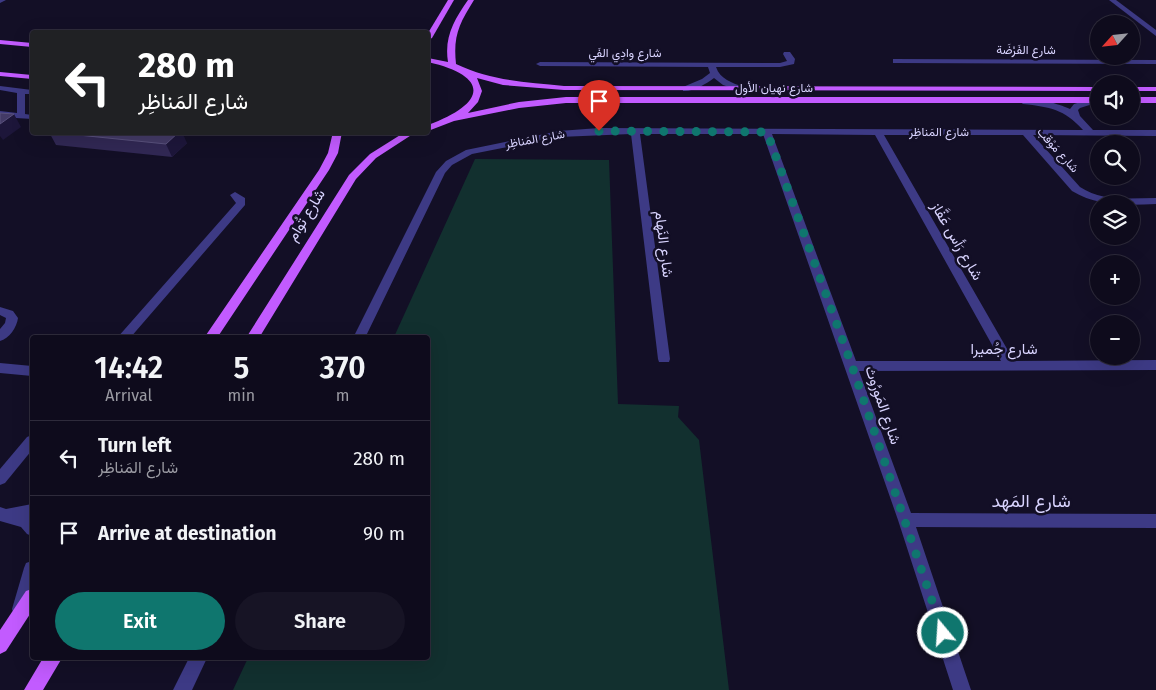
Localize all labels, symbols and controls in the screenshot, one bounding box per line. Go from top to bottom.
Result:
north arrow [1090,15,1140,65]
map controls [1090,15,1140,365]
street label: شارع الفَرْضَة [996,43,1056,59]
text: 280 m [138,44,235,86]
street label: شارع وادِي الفَي [589,46,661,63]
icon: left [55,50,120,115]
button: sound [1090,75,1140,125]
pin [578,80,620,131]
street label: شارع نهيان الأول [735,81,813,97]
icon: arrive [585,87,613,115]
text: شارع المَناظِر [138,88,248,115]
street label: شارع المَناظِر [908,125,969,141]
street label: شارع مَوْقب [1033,125,1082,177]
street label: شارع المَناظِر [503,127,566,153]
button: search [1090,135,1140,185]
street label: شارع تُوام [283,186,331,245]
button: layers [1090,195,1140,245]
street label: شارع رَأس عَفَّاز [925,197,988,285]
street label: شارع النَهام [649,209,677,279]
button: + [1090,255,1140,305]
button: − [1090,315,1140,365]
street label: شارع جُميرا [971,340,1038,360]
text: 14:42 [94,350,163,386]
text: 5 [233,350,249,386]
text: 370 [319,350,366,386]
street label: شارع المَورُوث [859,363,905,447]
text: Arrival [105,386,152,405]
text: min [228,386,255,405]
text: m [336,386,349,405]
text: Turn left [98,434,172,457]
icon: left [55,444,83,472]
text: 280 m [353,447,405,470]
text: شارع المَناظِر [98,458,178,477]
street label: شارع المَهد [991,490,1071,513]
icon: arrive [55,519,83,547]
text: Arrive at destination [98,522,277,545]
text: 90 m [363,522,405,545]
button: Exit [55,592,225,650]
button: Share [235,592,405,650]
position arrow [916,606,968,658]

